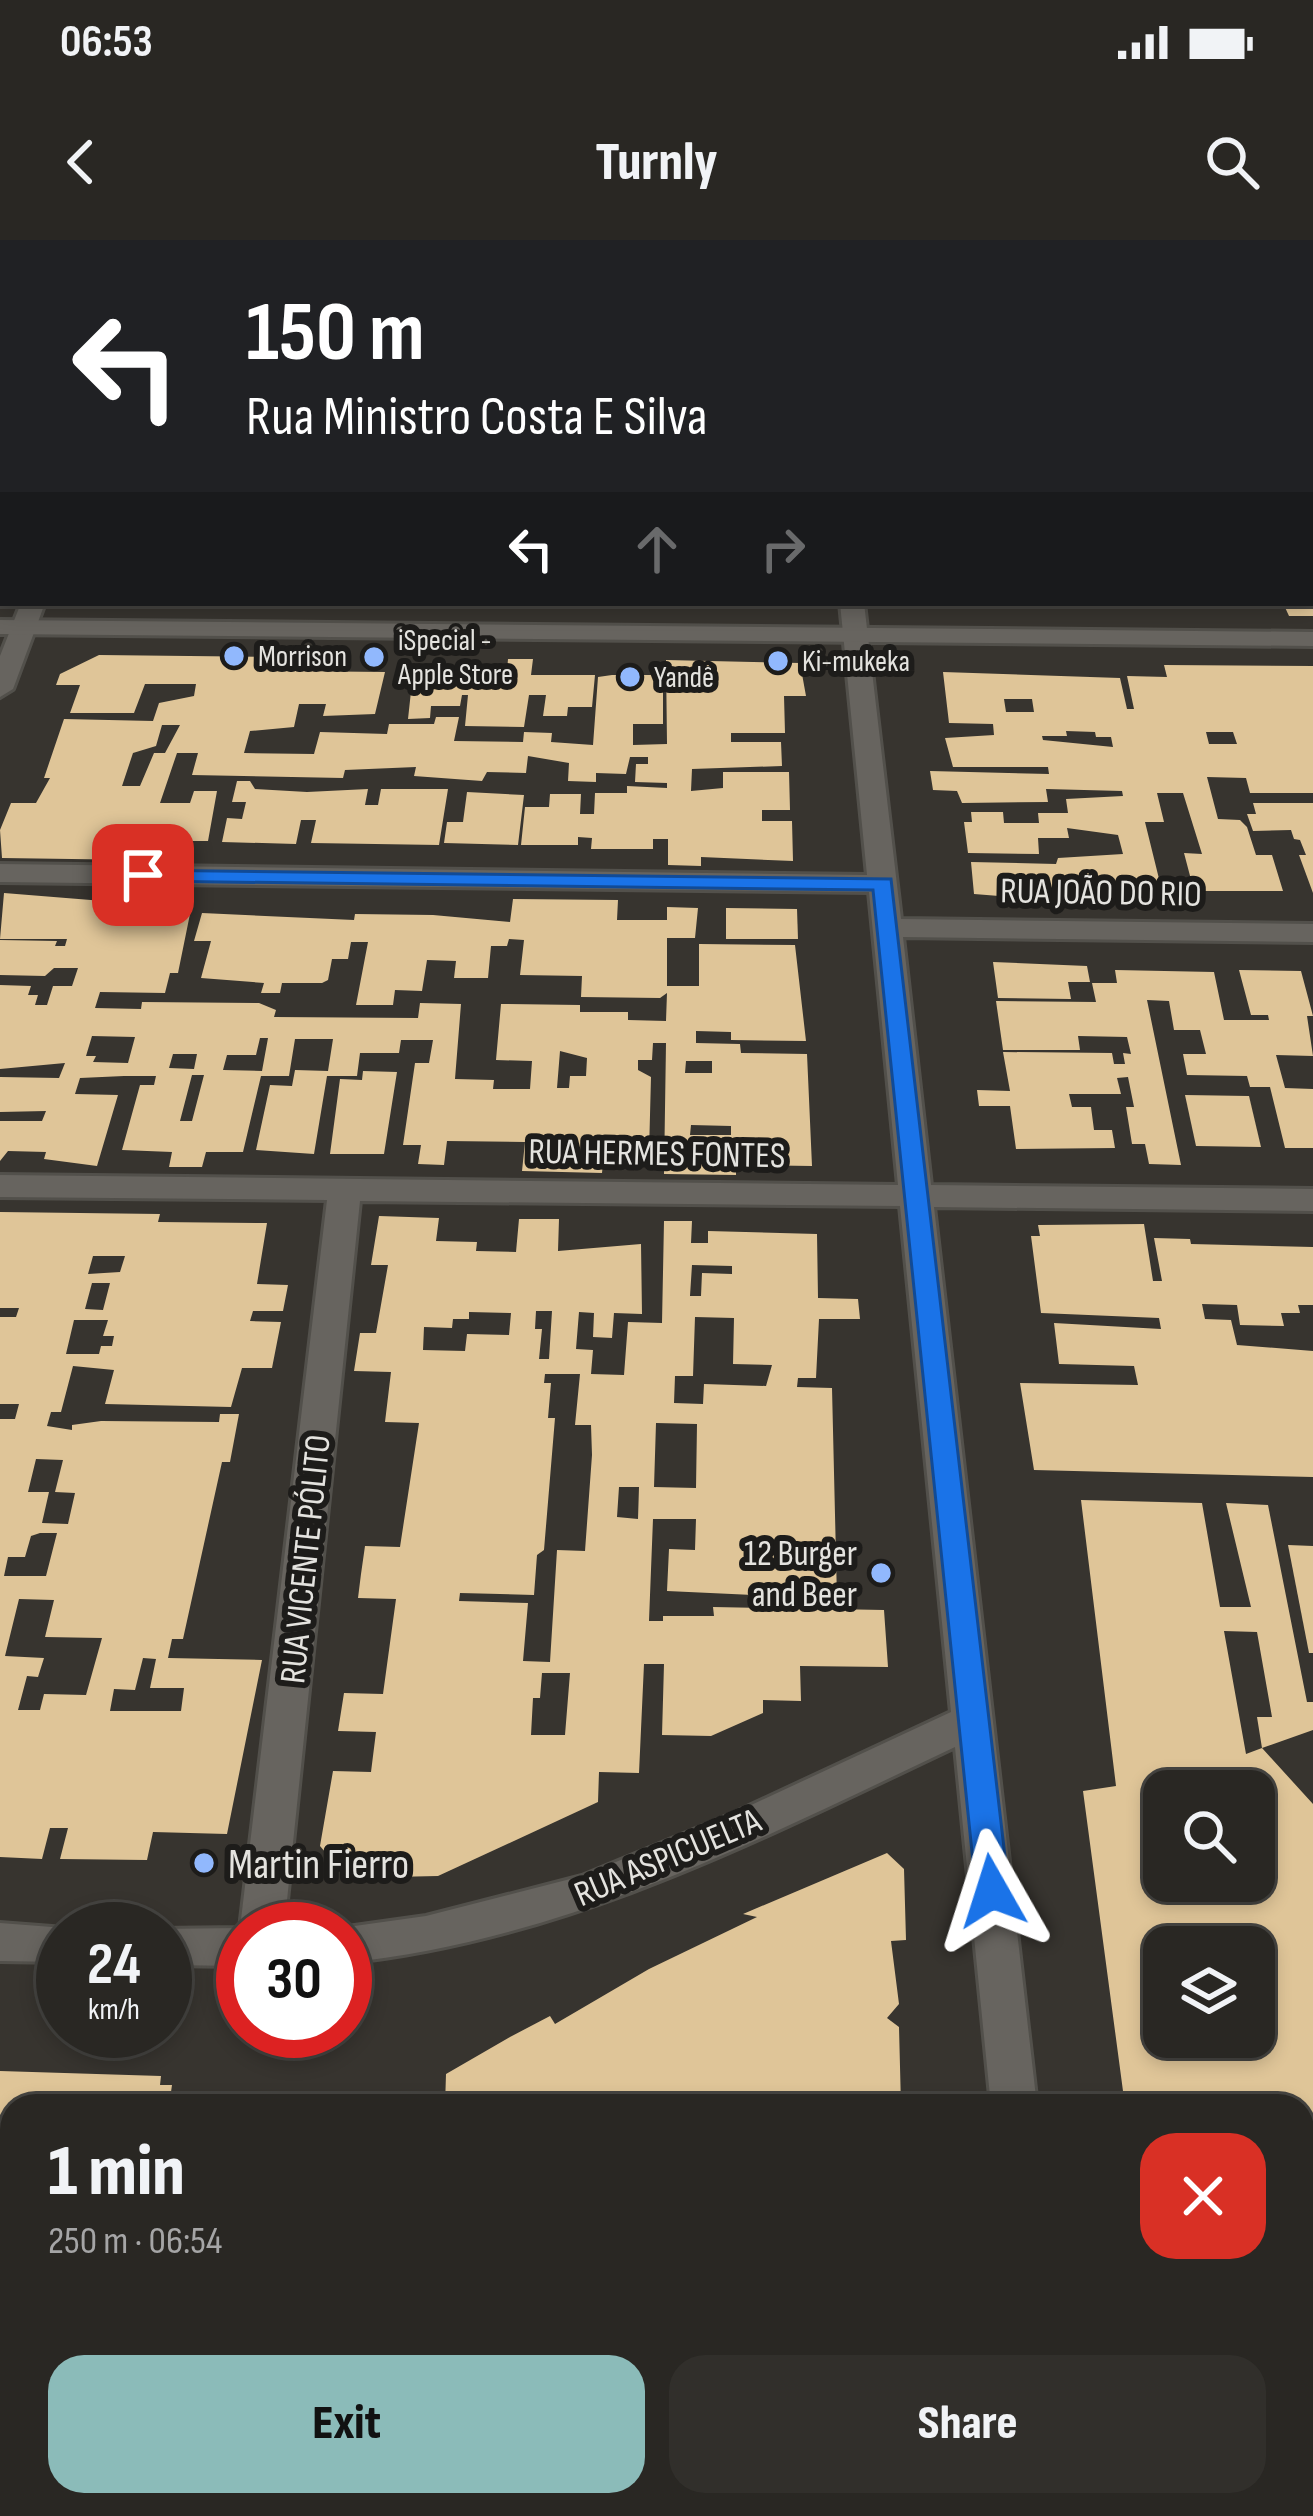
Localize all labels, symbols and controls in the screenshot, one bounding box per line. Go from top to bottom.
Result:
text: 06:53 [60,15,153,70]
icon: back [48,129,114,195]
icon: search [1199,129,1265,195]
text: Turnly [596,130,717,195]
text: 150 m [246,283,425,384]
icon: left [48,288,204,444]
text: Rua Ministro Costa E Silva [246,385,708,450]
icon: left [498,516,564,582]
icon: ahead [624,516,690,582]
icon: right [750,516,816,582]
place label: iSpecial - Apple Store [397,623,513,693]
place label: Morrison [258,639,347,675]
marker: Morrison [221,643,247,669]
marker: iSpecial - Apple Store [361,644,387,670]
place label: Ki-mukeka [802,644,910,680]
marker: Ki-mukeka [765,648,791,674]
place label: Yandê [654,660,714,696]
marker: Yandê [617,664,643,690]
pin [92,824,194,926]
icon: arrive [110,842,176,908]
street label: RUA JOÃO DO RIO [1000,870,1202,917]
street label: RUA HERMES FONTES [528,1131,786,1178]
street label: RUA VICENTE PÓLITO [272,1433,341,1686]
place label: 12 Burger and Beer [744,1533,857,1617]
marker: 12 Burger and Beer [868,1560,894,1586]
map controls [1143,1770,1275,2058]
button: search [1143,1770,1275,1902]
street label: RUA ASPICUELTA [568,1800,768,1917]
position arrow [929,1828,1055,1954]
place label: Martin Fierro [228,1840,409,1891]
marker: Martin Fierro [191,1850,217,1876]
speed limit sign: 30 [216,1902,372,2058]
button: layers [1143,1926,1275,2058]
text: 24 [87,1929,141,2001]
text: km/h [88,1992,140,2028]
text: 1 min [48,2129,185,2216]
button: close [1140,2133,1266,2259]
text: 250 m · 06:54 [48,2218,222,2265]
button: Exit [48,2355,645,2493]
button: Share [669,2355,1266,2493]

